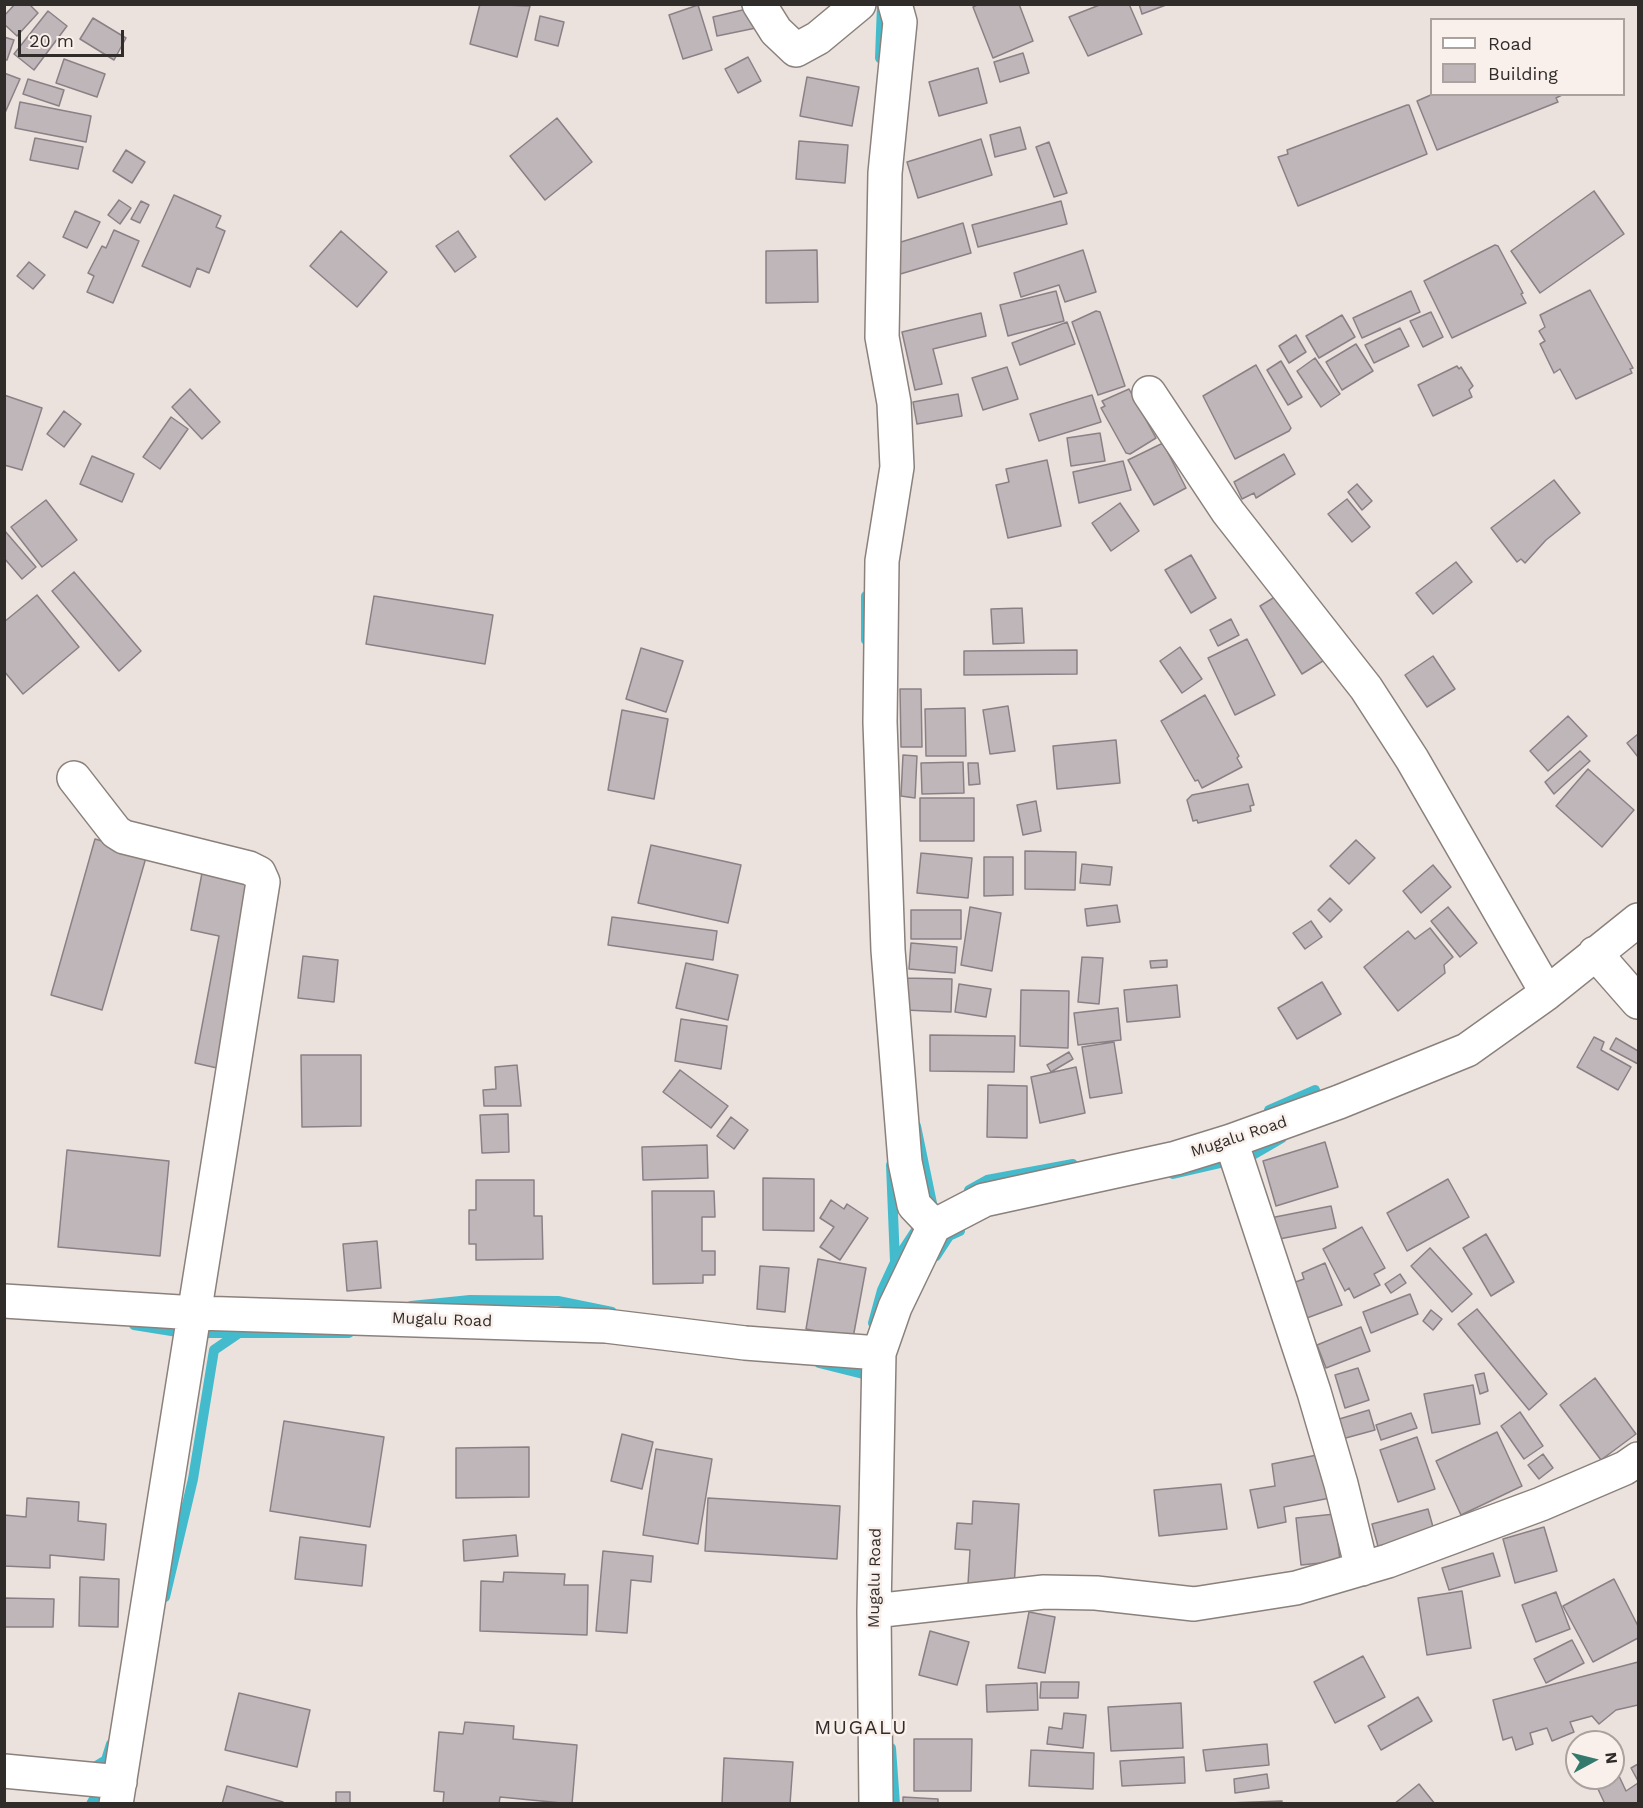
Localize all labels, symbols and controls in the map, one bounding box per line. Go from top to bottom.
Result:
scale bar [21,18,128,56]
legend [1430,18,1625,96]
text: 20 m [29,30,74,51]
text: Road [1488,33,1532,54]
text: Building [1488,63,1558,84]
street label: Mugalu Road [1188,1112,1290,1162]
street label: Mugalu Road [392,1309,492,1331]
street label: Mugalu Road [865,1528,885,1628]
district label: MUGALU [814,1716,908,1740]
north arrow [1565,1730,1625,1790]
text: N [1601,1751,1622,1765]

